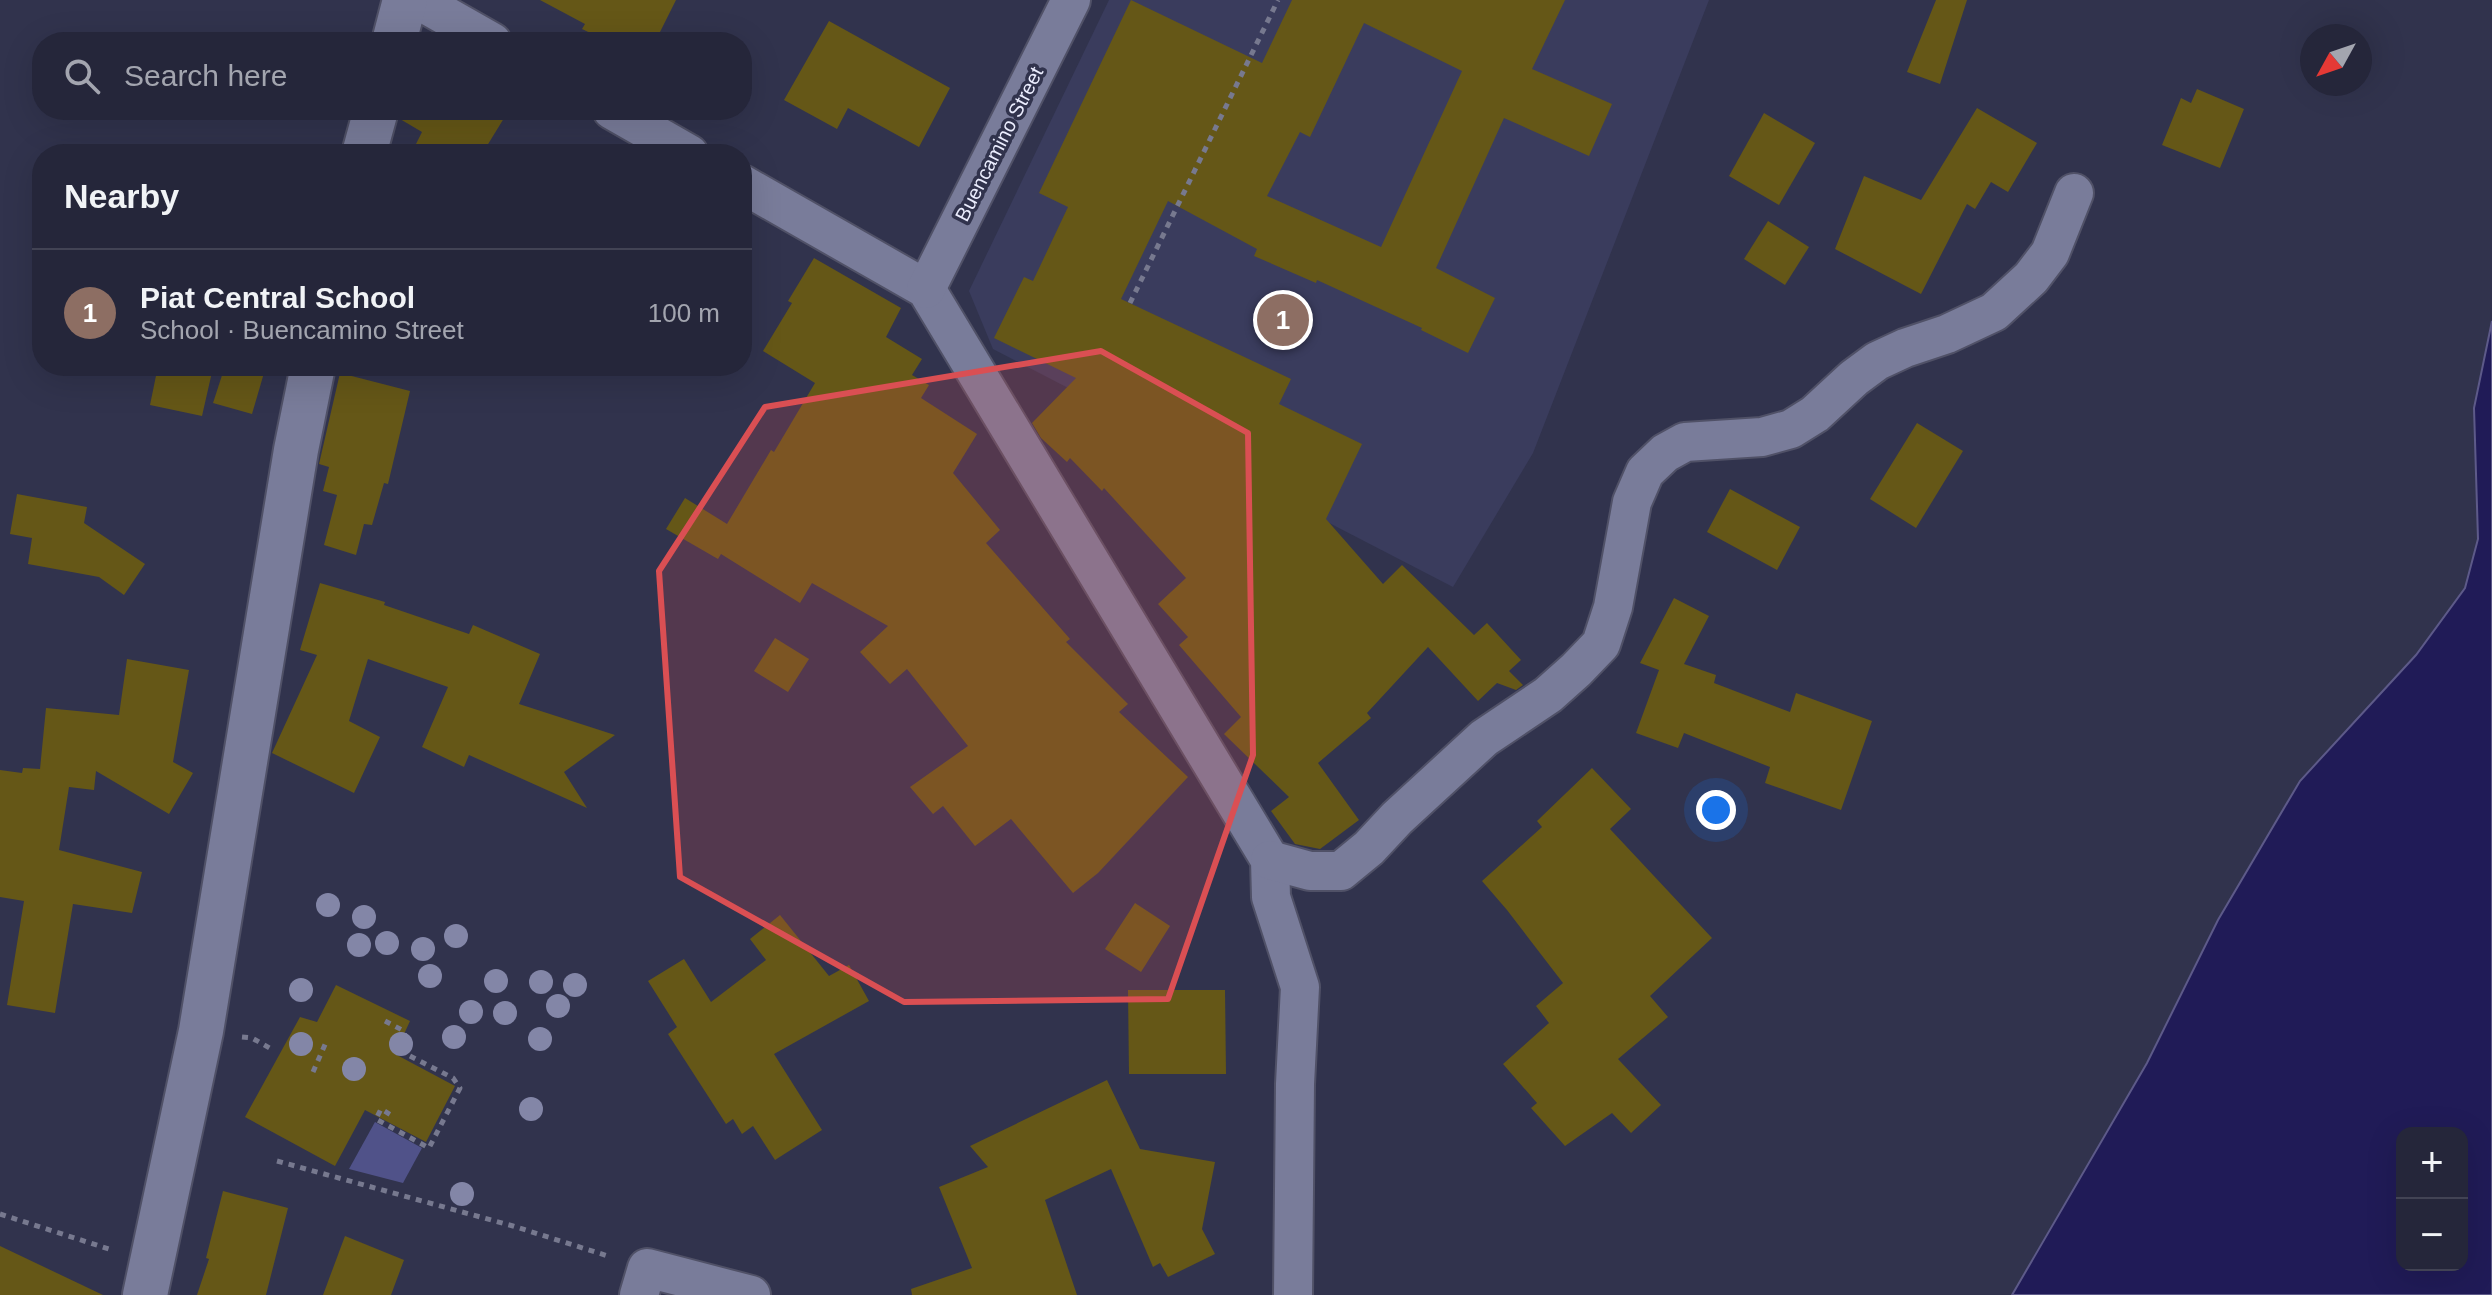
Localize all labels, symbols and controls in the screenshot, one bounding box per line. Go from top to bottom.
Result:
north arrow [2300,24,2372,96]
search box [32,32,752,120]
icon: search [60,54,104,98]
text: Search here [124,59,287,92]
street label: Buencamino Street [951,63,1048,225]
text: Nearby [64,177,179,215]
text: Piat Central School [140,281,415,314]
pin: 1 [1257,290,1309,350]
text: 1 [83,298,97,328]
text: 100 m [648,298,720,328]
text: School · Buencamino Street [140,315,464,345]
your location [1696,790,1736,830]
map controls [2396,1127,2468,1271]
button: + [2396,1127,2468,1199]
button: − [2396,1199,2468,1271]

